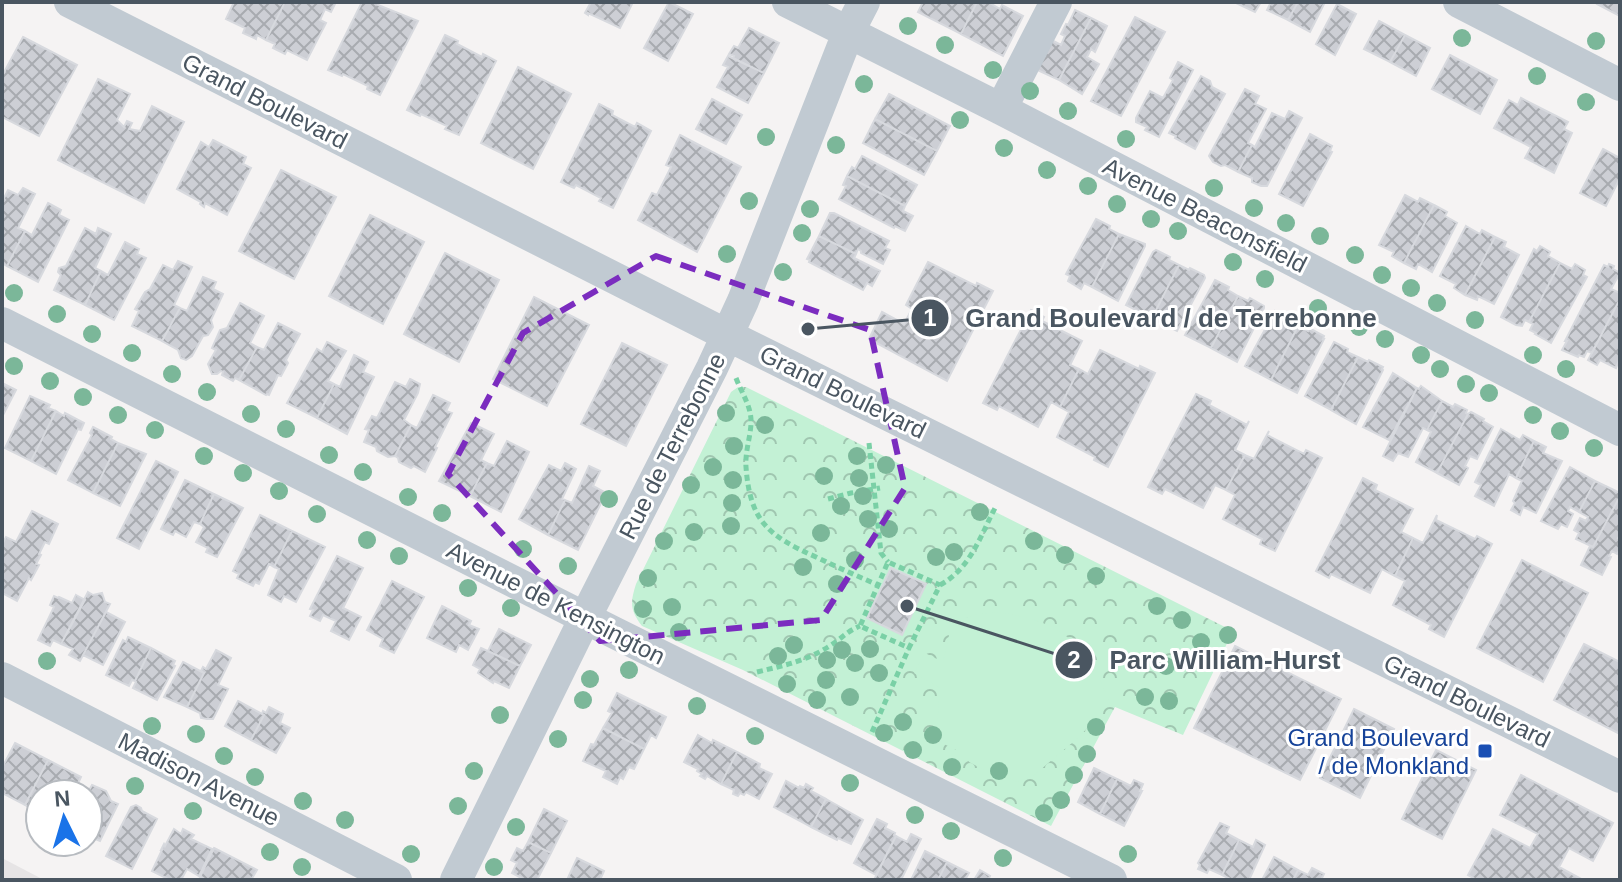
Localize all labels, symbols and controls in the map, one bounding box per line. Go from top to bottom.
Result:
street label: Grand Boulevard [178,48,352,154]
street label: Avenue Beaconsfield [1099,152,1311,278]
callout: Grand Boulevard / de Terrebonne [910,293,1393,343]
text: Grand Boulevard / de Terrebonne [965,303,1377,333]
text: 1 [923,304,937,331]
street label: Grand Boulevard [756,340,930,444]
street label: Rue de Terrebonne [613,349,731,543]
street label: Avenue de Kensington [442,536,670,670]
callout: Parc William-Hurst [1054,635,1357,685]
text: Parc William-Hurst [1110,645,1341,675]
text: 2 [1067,646,1081,673]
street label: Grand Boulevard [1380,649,1554,753]
place label: Grand Boulevard / de Monkland [1288,724,1469,779]
street label: Madison Avenue [114,727,284,831]
marker: Grand Boulevard / de Monkland [1476,742,1494,760]
north arrow [24,778,104,858]
text: N [53,785,71,812]

